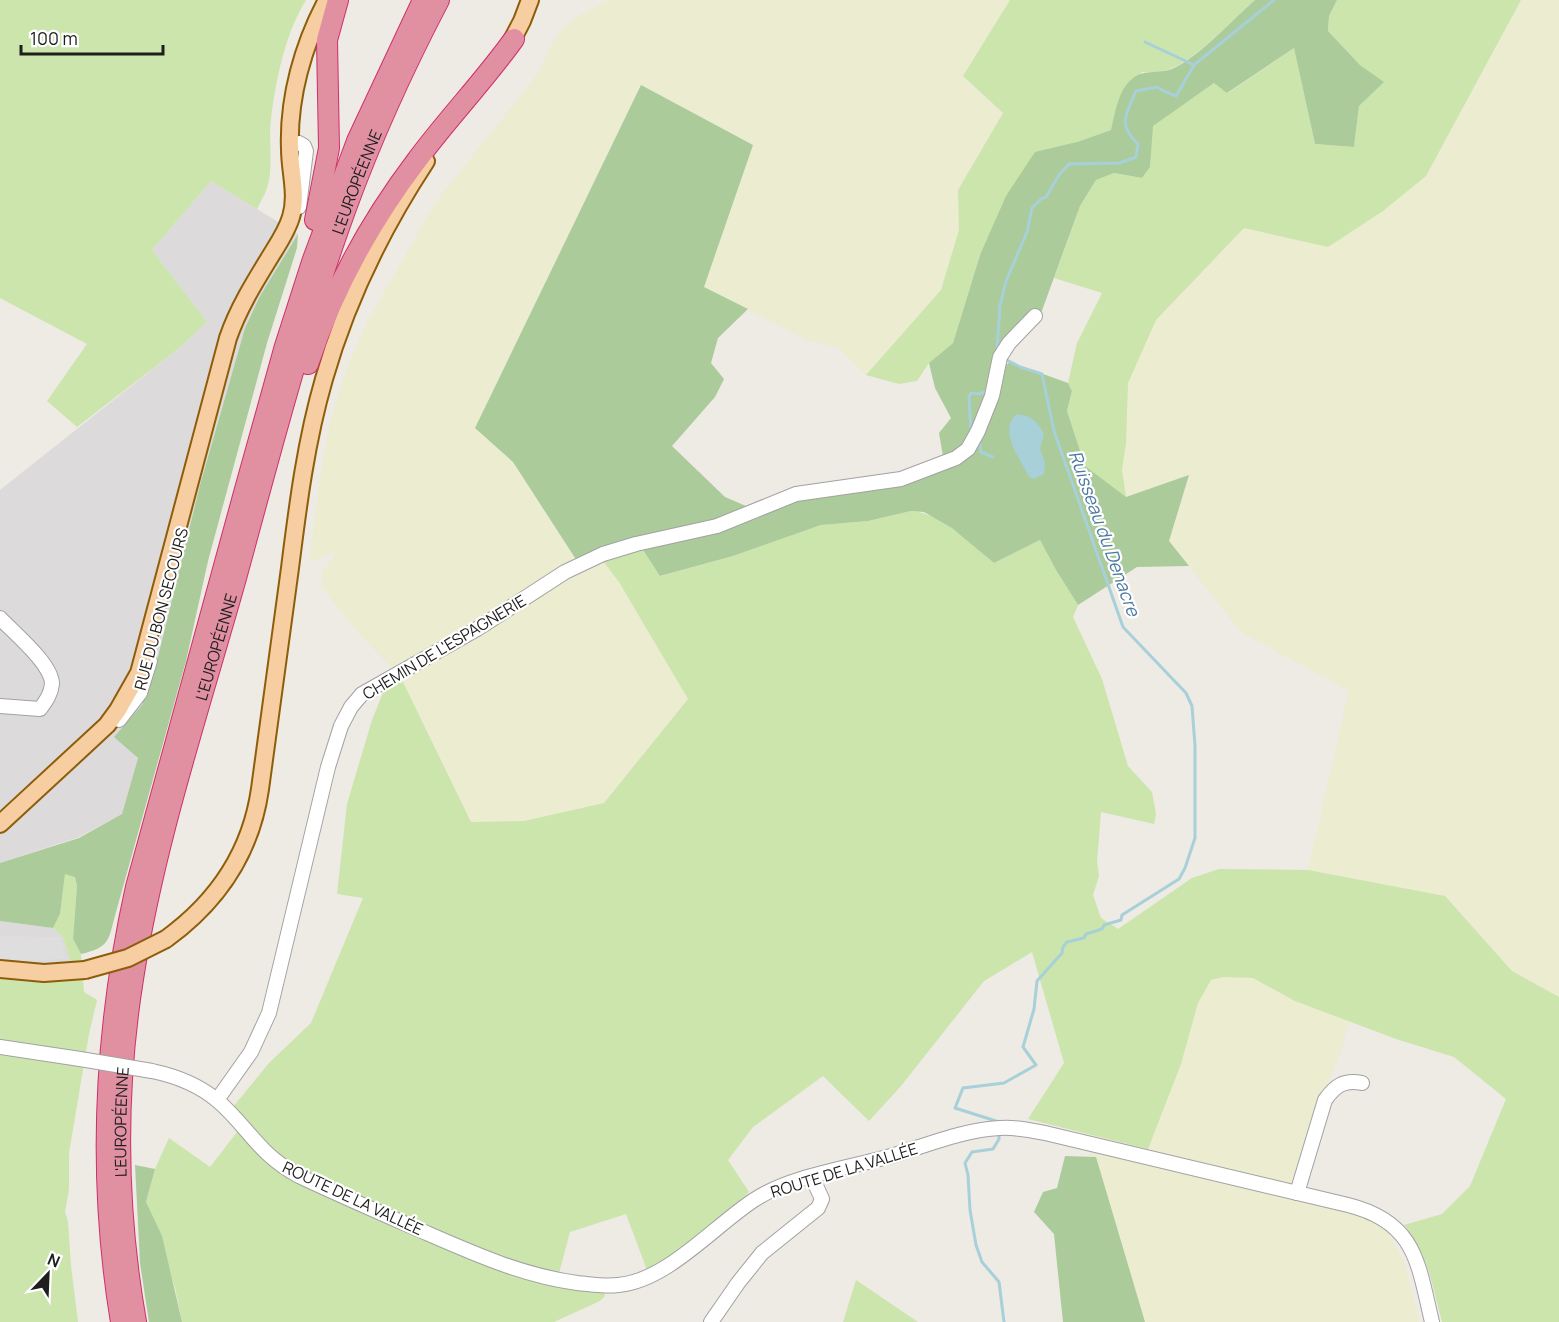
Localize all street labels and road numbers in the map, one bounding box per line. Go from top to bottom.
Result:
street label: L'EUROPÉENNE [326,126,387,237]
street label: RUE DU BON SECOURS [129,525,193,693]
street label: CHEMIN DE L'ESPAGNERIE [358,589,530,705]
street label: L'EUROPÉENNE [190,591,242,703]
street label: L'EUROPÉENNE [109,1066,134,1178]
street label: ROUTE DE LA VALLÉE [768,1137,920,1203]
street label: ROUTE DE LA VALLÉE [279,1156,427,1240]

